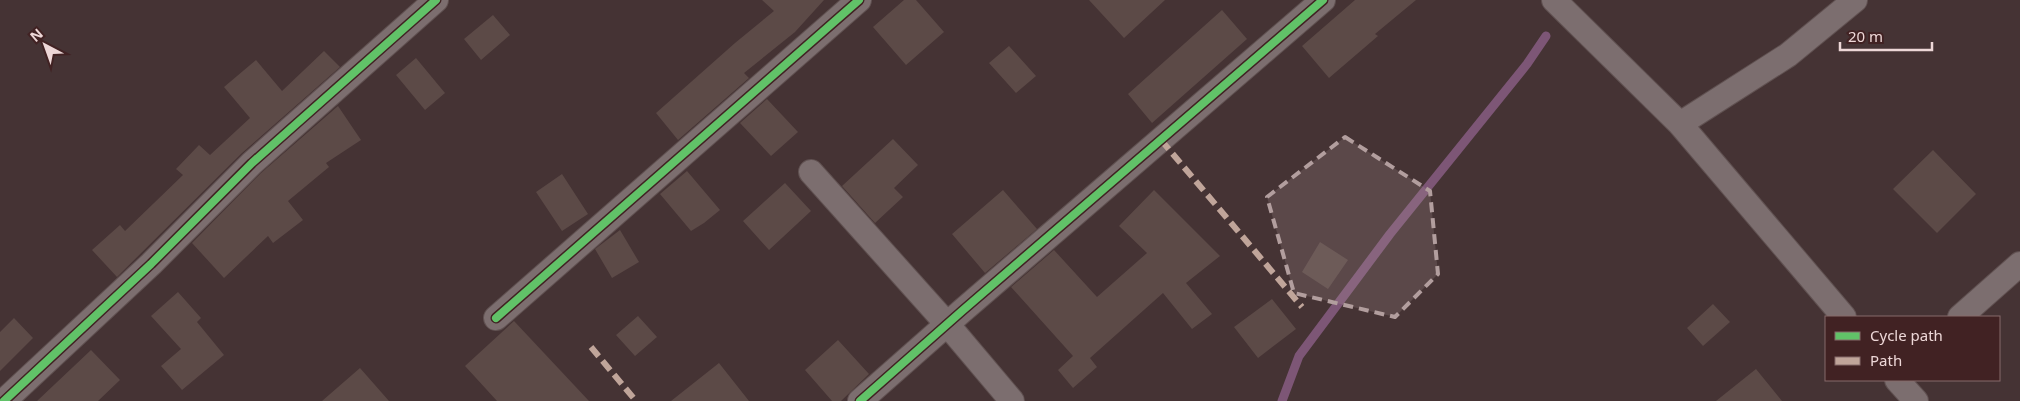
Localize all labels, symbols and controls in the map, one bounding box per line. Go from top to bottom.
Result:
north arrow [20,20,70,70]
scale bar [1840,20,1932,52]
text: N [26,24,47,46]
text: 20 m [1848,26,1883,46]
legend [1825,316,2000,381]
text: Cycle path [1870,325,1943,345]
text: Path [1870,350,1902,370]

